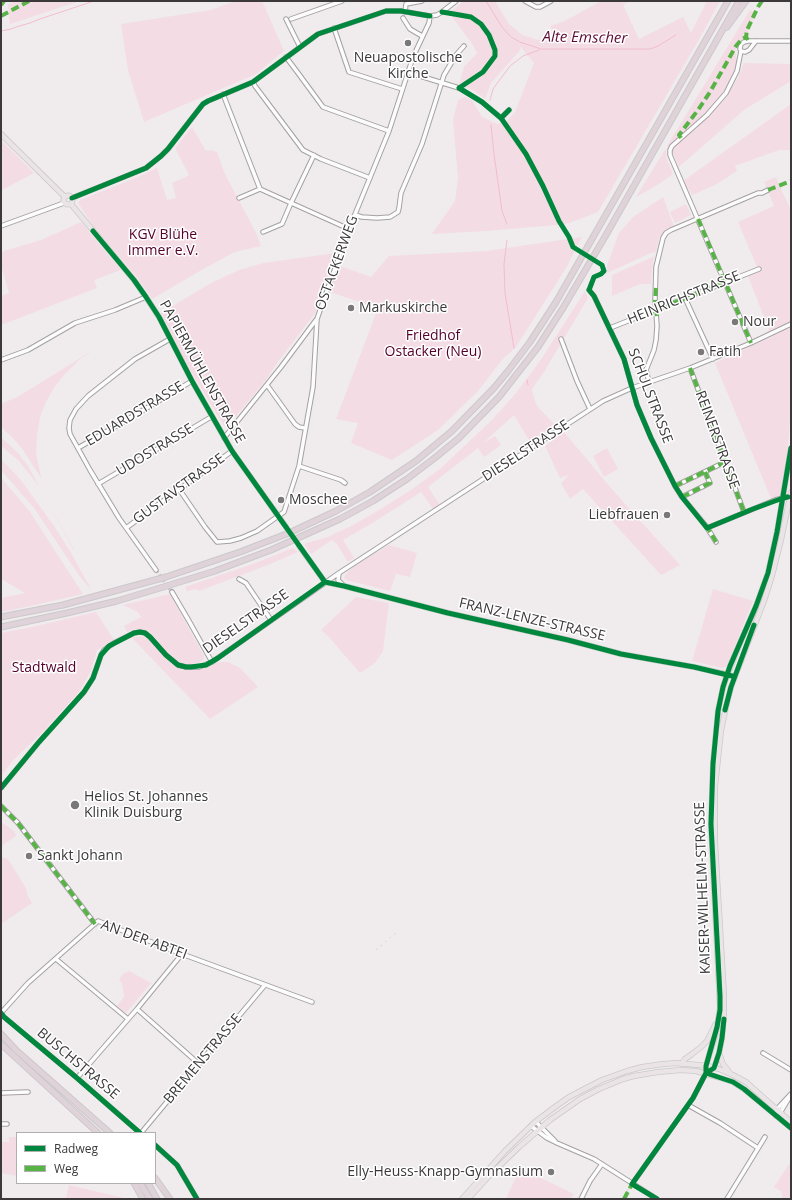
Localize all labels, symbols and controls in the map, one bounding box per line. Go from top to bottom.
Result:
water label: Alte Emscher [543,28,627,48]
marker: Neuapostolische Kirche [403,38,413,48]
place label: Neuapostolische Kirche [354,50,462,82]
street label: OSTACKERWEG [312,213,362,313]
park label: KGV Blühe Immer e.V. [128,227,198,260]
street label: HEINRICHSTRASSE [625,268,743,328]
street label: PAPIERMÜHLENSTRASSE [156,298,248,446]
place label: Markuskirche [359,300,447,316]
marker: Markuskirche [346,303,356,313]
place label: Nour [743,314,776,330]
marker: Nour [730,317,740,327]
park label: Friedhof Ostacker (Neu) [385,328,481,360]
place label: Fatih [709,344,741,360]
street label: SCHULSTRASSE [624,346,676,446]
marker: Fatih [696,347,706,357]
street label: EDUARDSTRASSE [83,378,187,450]
street label: REINERSTRASSE [691,389,743,491]
street label: DIESELSTRASSE [479,417,573,485]
street label: UDOSTRASSE [113,420,197,480]
street label: GUSTAVSTRASSE [130,450,228,528]
place label: Moschee [289,492,348,508]
marker: Moschee [276,495,286,505]
place label: Liebfrauen [588,507,659,523]
marker: Liebfrauen [662,510,672,520]
street label: DIESELSTRASSE [200,586,292,658]
street label: FRANZ-LENZE-STRASSE [457,595,607,645]
park label: Stadtwald [12,660,76,676]
place label: Helios St. Johannes Klinik Duisburg [84,789,208,822]
marker: Helios St. Johannes Klinik Duisburg [69,799,81,811]
street label: KAISER-WILHELM-STRASSE [692,801,714,975]
place label: Sankt Johann [37,848,123,864]
marker: Sankt Johann [24,851,34,861]
street label: AN DER ABTEI [99,917,189,963]
street label: BREMENSTRASSE [160,1011,246,1107]
street label: BUSCHSTRASSE [34,1025,122,1103]
legend [16,1132,156,1184]
text: Radweg [54,1140,98,1157]
text: Weg [54,1160,78,1177]
place label: Elly-Heuss-Knapp-Gymnasium [347,1164,543,1180]
marker: Elly-Heuss-Knapp-Gymnasium [546,1167,556,1177]

